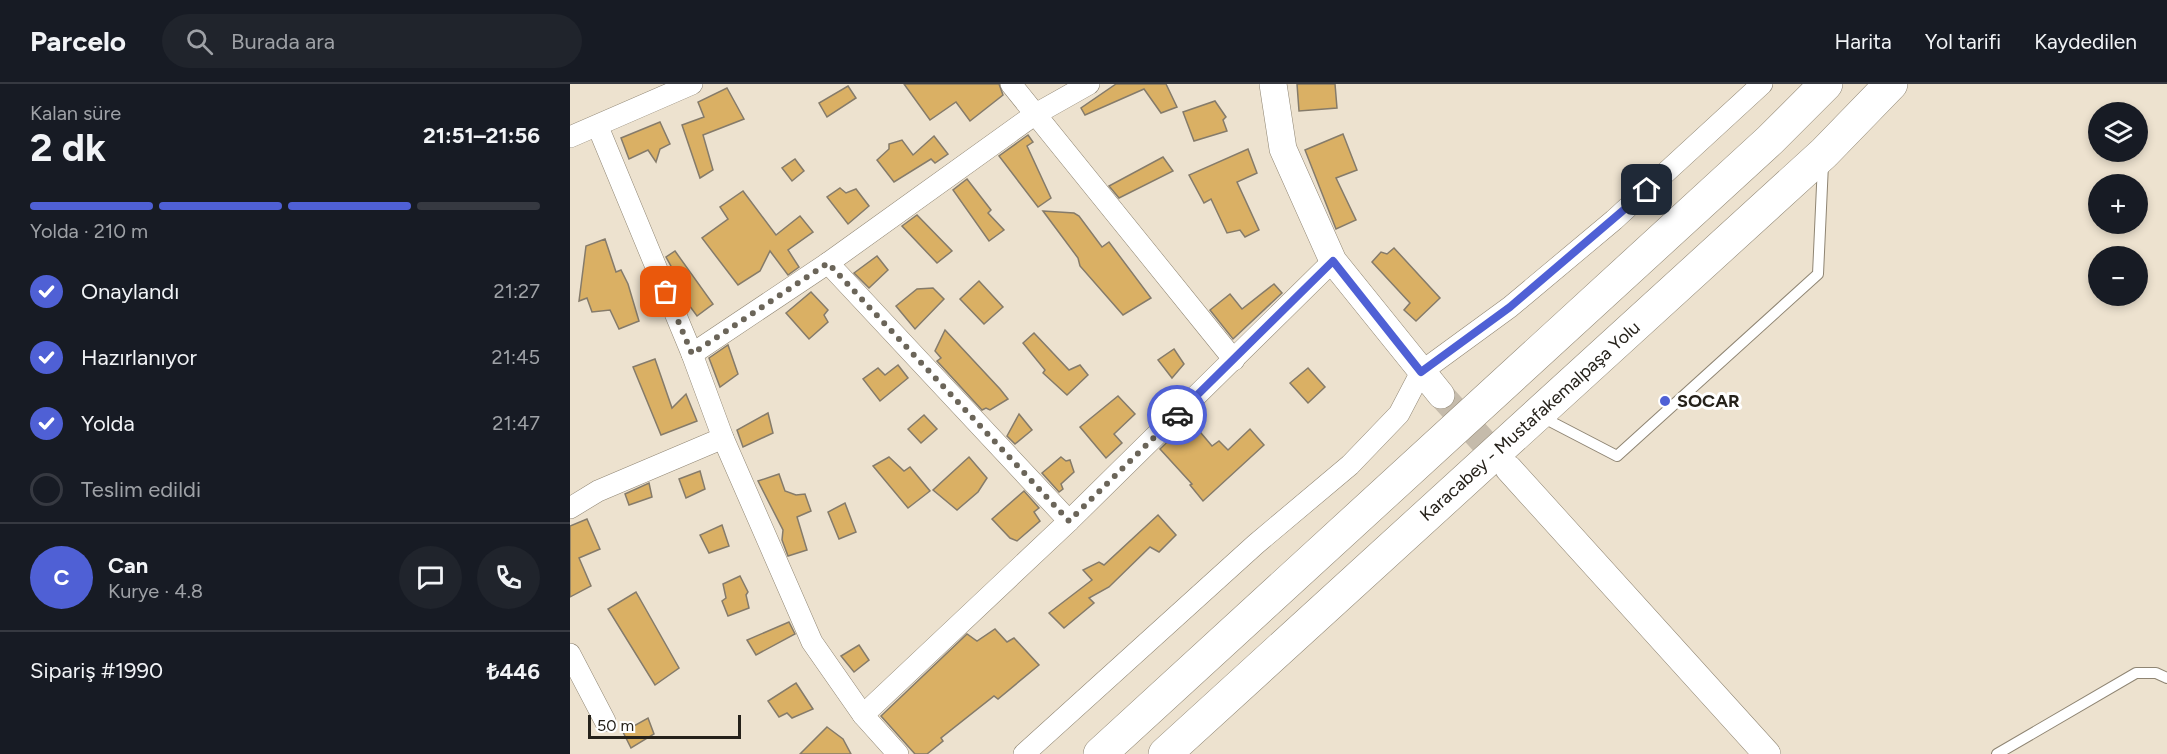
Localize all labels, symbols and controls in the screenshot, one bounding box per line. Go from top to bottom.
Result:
search box [162,14,582,68]
text: Parcelo [30,24,126,58]
icon: search [183,25,216,58]
text: Burada ara [231,28,335,55]
text: Harita [1835,29,1892,54]
text: Yol tarifi [1925,29,2001,54]
text: Kaydedilen [2034,29,2137,54]
text: Kalan süre [30,101,121,125]
map controls [2088,102,2148,306]
button: layers [2088,102,2148,162]
text: 21:51–21:56 [423,122,540,149]
text: 2 dk [30,124,106,171]
pin [1621,164,1672,215]
icon: home [1630,173,1663,206]
button: + [2088,174,2148,234]
text: Yolda · 210 m [30,219,148,243]
button: − [2088,246,2148,306]
pin [640,266,691,317]
icon: check [30,275,63,308]
icon: bag [649,275,682,308]
text: Onaylandı [81,278,179,305]
text: 21:27 [494,279,540,303]
street label: Karacabey - Mustafakemalpaşa Yolu [1415,316,1645,526]
icon: check [30,341,63,374]
text: Hazırlanıyor [81,344,197,371]
text: 21:45 [492,345,540,369]
courier [1147,385,1207,445]
place label: SOCAR [1677,390,1740,412]
marker: SOCAR [1658,394,1672,408]
icon: car [1161,399,1194,432]
icon: check [30,407,63,440]
text: Yolda [81,410,135,437]
text: 21:47 [492,411,540,435]
text: Teslim edildi [81,476,201,503]
button: chat [399,546,462,609]
button: phone [477,546,540,609]
text: Can [108,552,148,579]
text: C [54,564,69,591]
text: Kurye · 4.8 [108,579,203,603]
text: Sipariş #1990 [30,657,163,684]
text: ₺446 [487,658,540,685]
scale bar [588,712,741,740]
text: 50 m [597,716,634,735]

